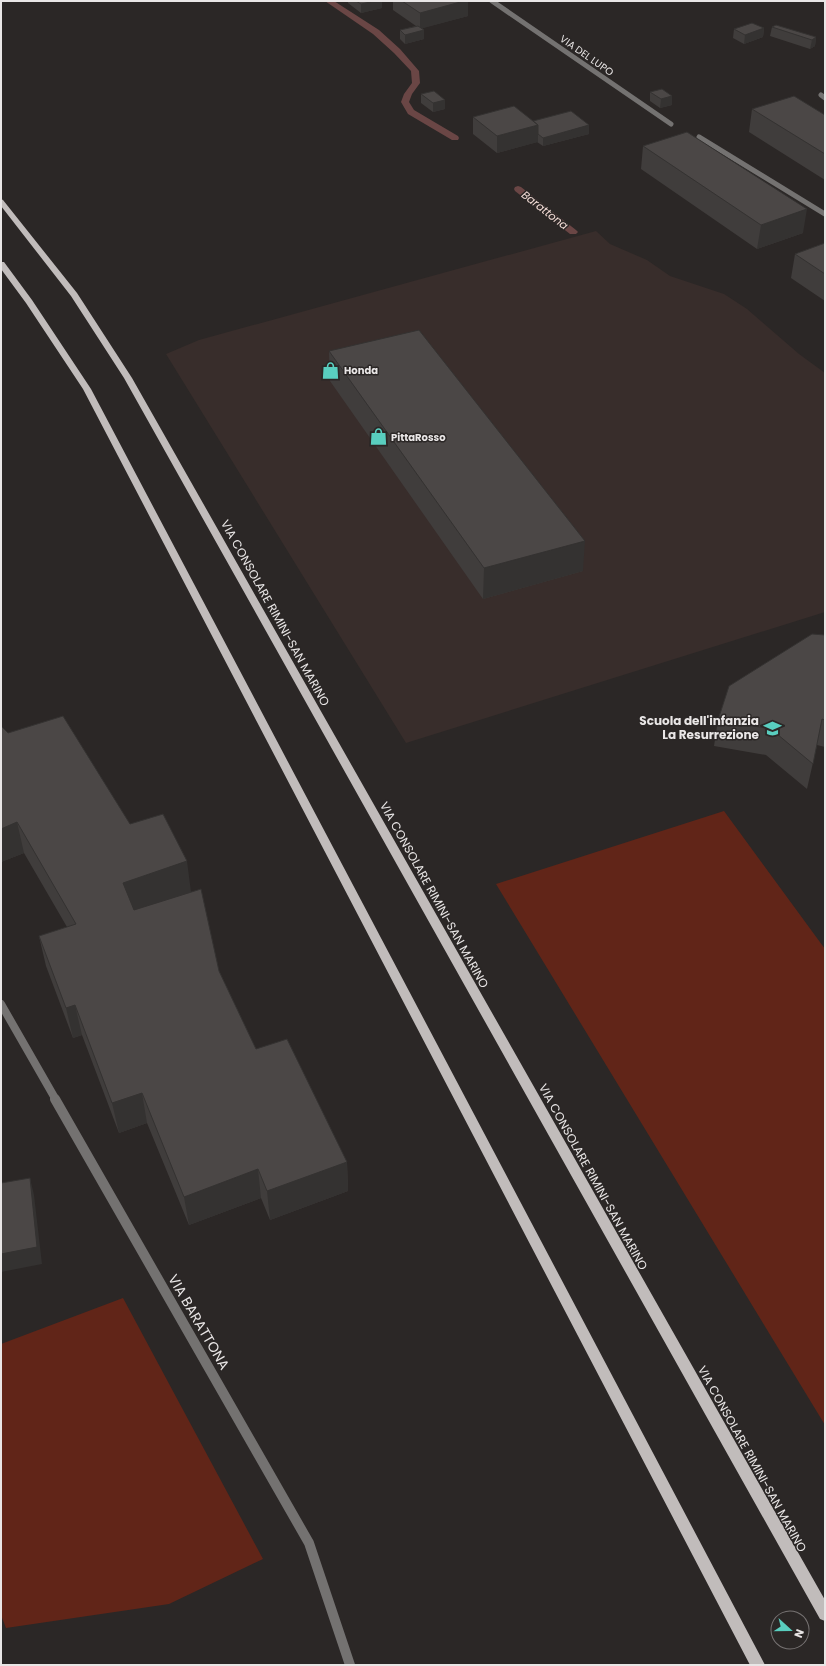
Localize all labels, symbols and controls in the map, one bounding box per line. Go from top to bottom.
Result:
street label: VIA DEL LUPO [557,31,617,80]
water label: Barattona [518,187,572,234]
shop icon: Honda [321,360,341,380]
place label: Honda [344,363,378,378]
shop icon: PittaRosso [368,427,388,447]
place label: PittaRosso [391,430,446,445]
street label: VIA CONSOLARE RIMINI-SAN MARINO [217,516,334,709]
place label: Scuola dell'infanzia La Resurrezione [639,712,760,743]
school or university icon: Scuola dell'infanzia La Resurrezione [762,718,782,738]
street label: VIA CONSOLARE RIMINI-SAN MARINO [376,798,493,991]
street label: VIA CONSOLARE RIMINI-SAN MARINO [535,1080,652,1273]
street label: VIA BARATTONA [163,1270,235,1374]
street label: VIA CONSOLARE RIMINI-SAN MARINO [694,1362,811,1555]
north arrow [770,1610,810,1650]
text: N [790,1627,808,1640]

